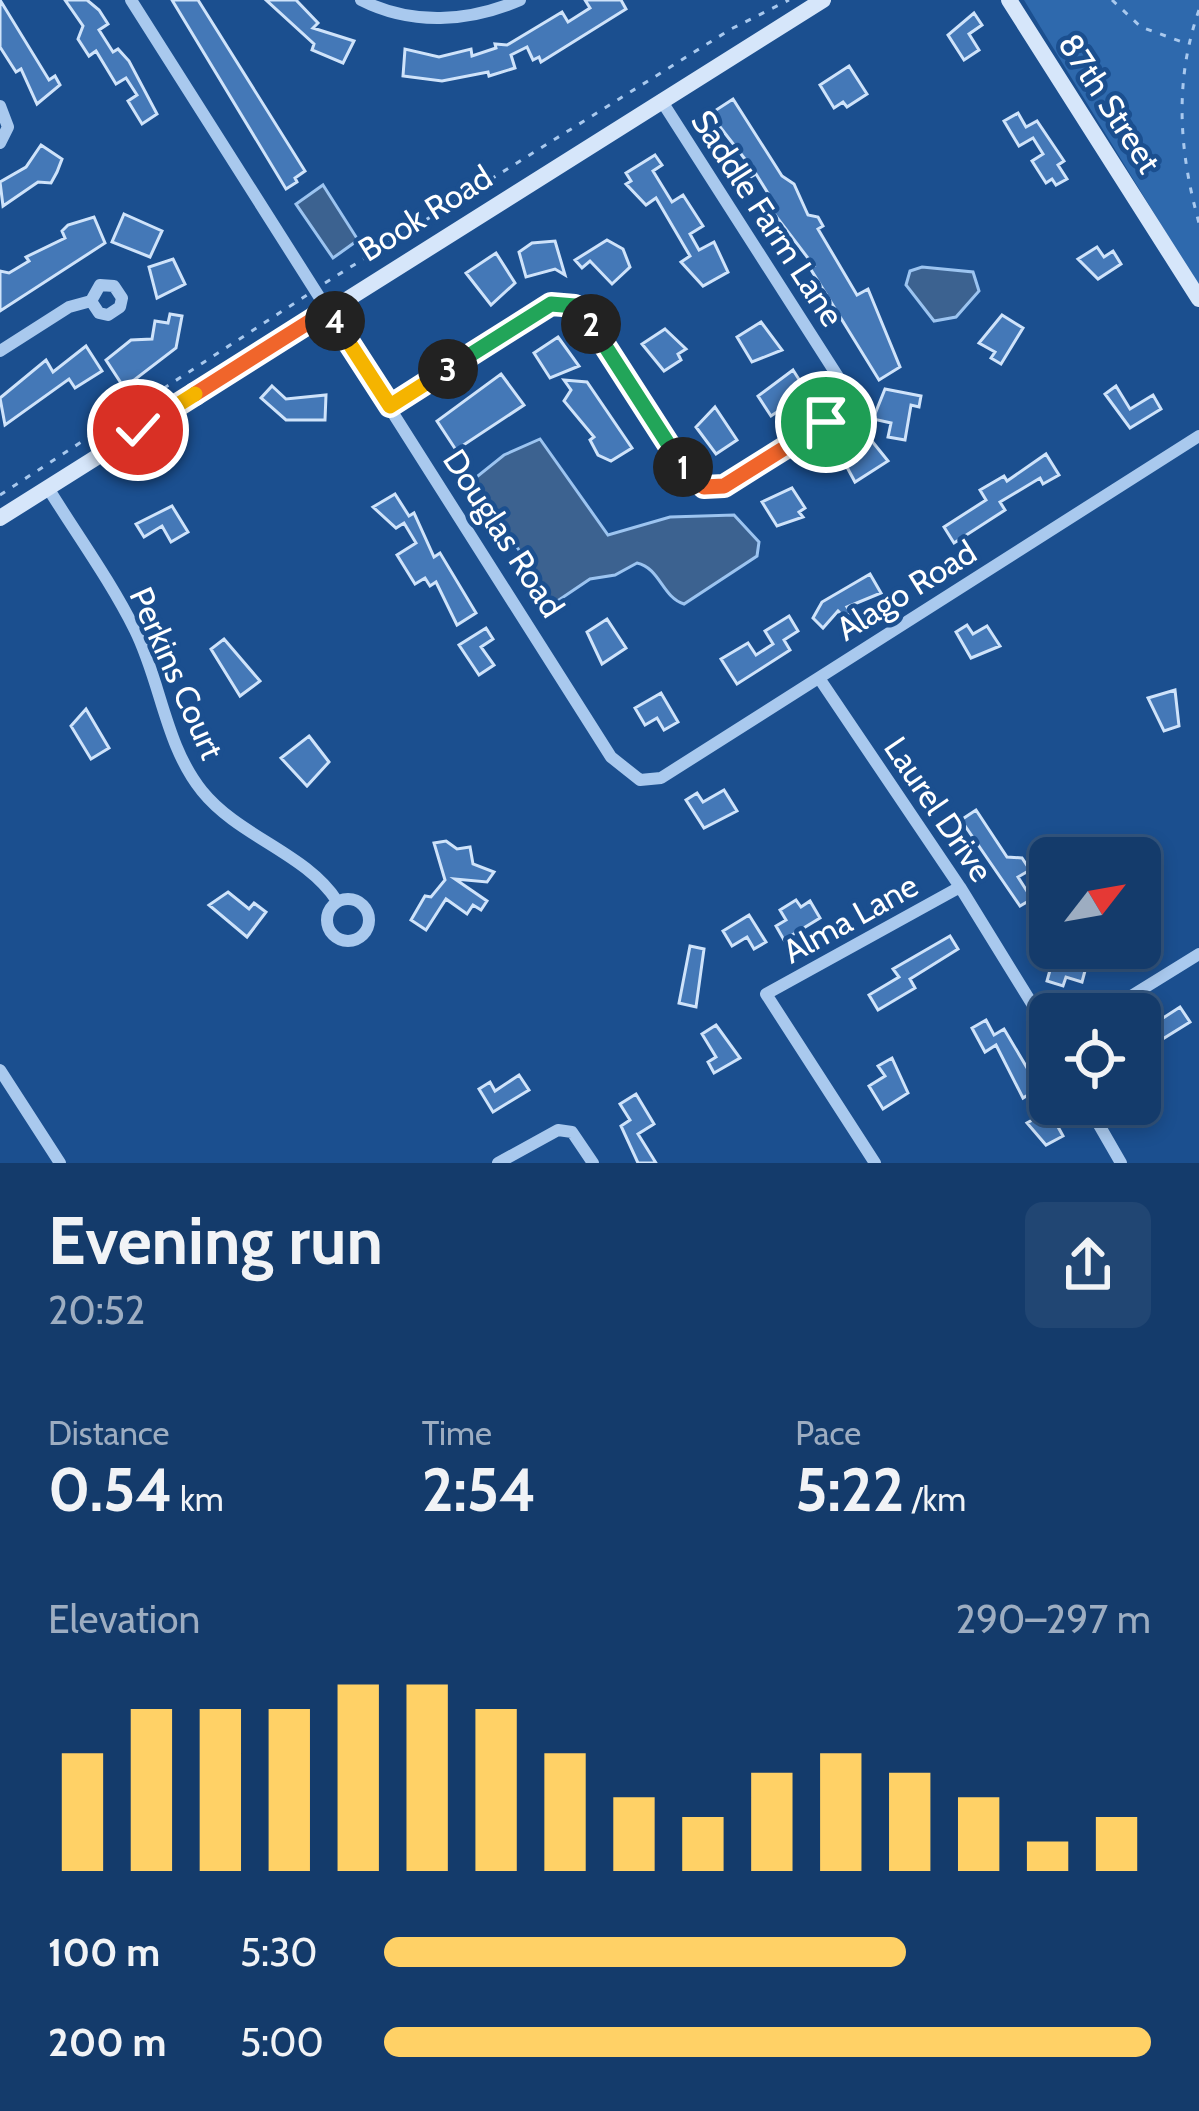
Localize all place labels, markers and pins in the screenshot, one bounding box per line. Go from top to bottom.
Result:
pin: 4 [305,291,365,351]
pin: 2 [561,294,621,354]
pin: 3 [418,339,478,399]
pin [775,371,877,473]
pin [87,379,189,481]
pin: 1 [653,437,713,497]

